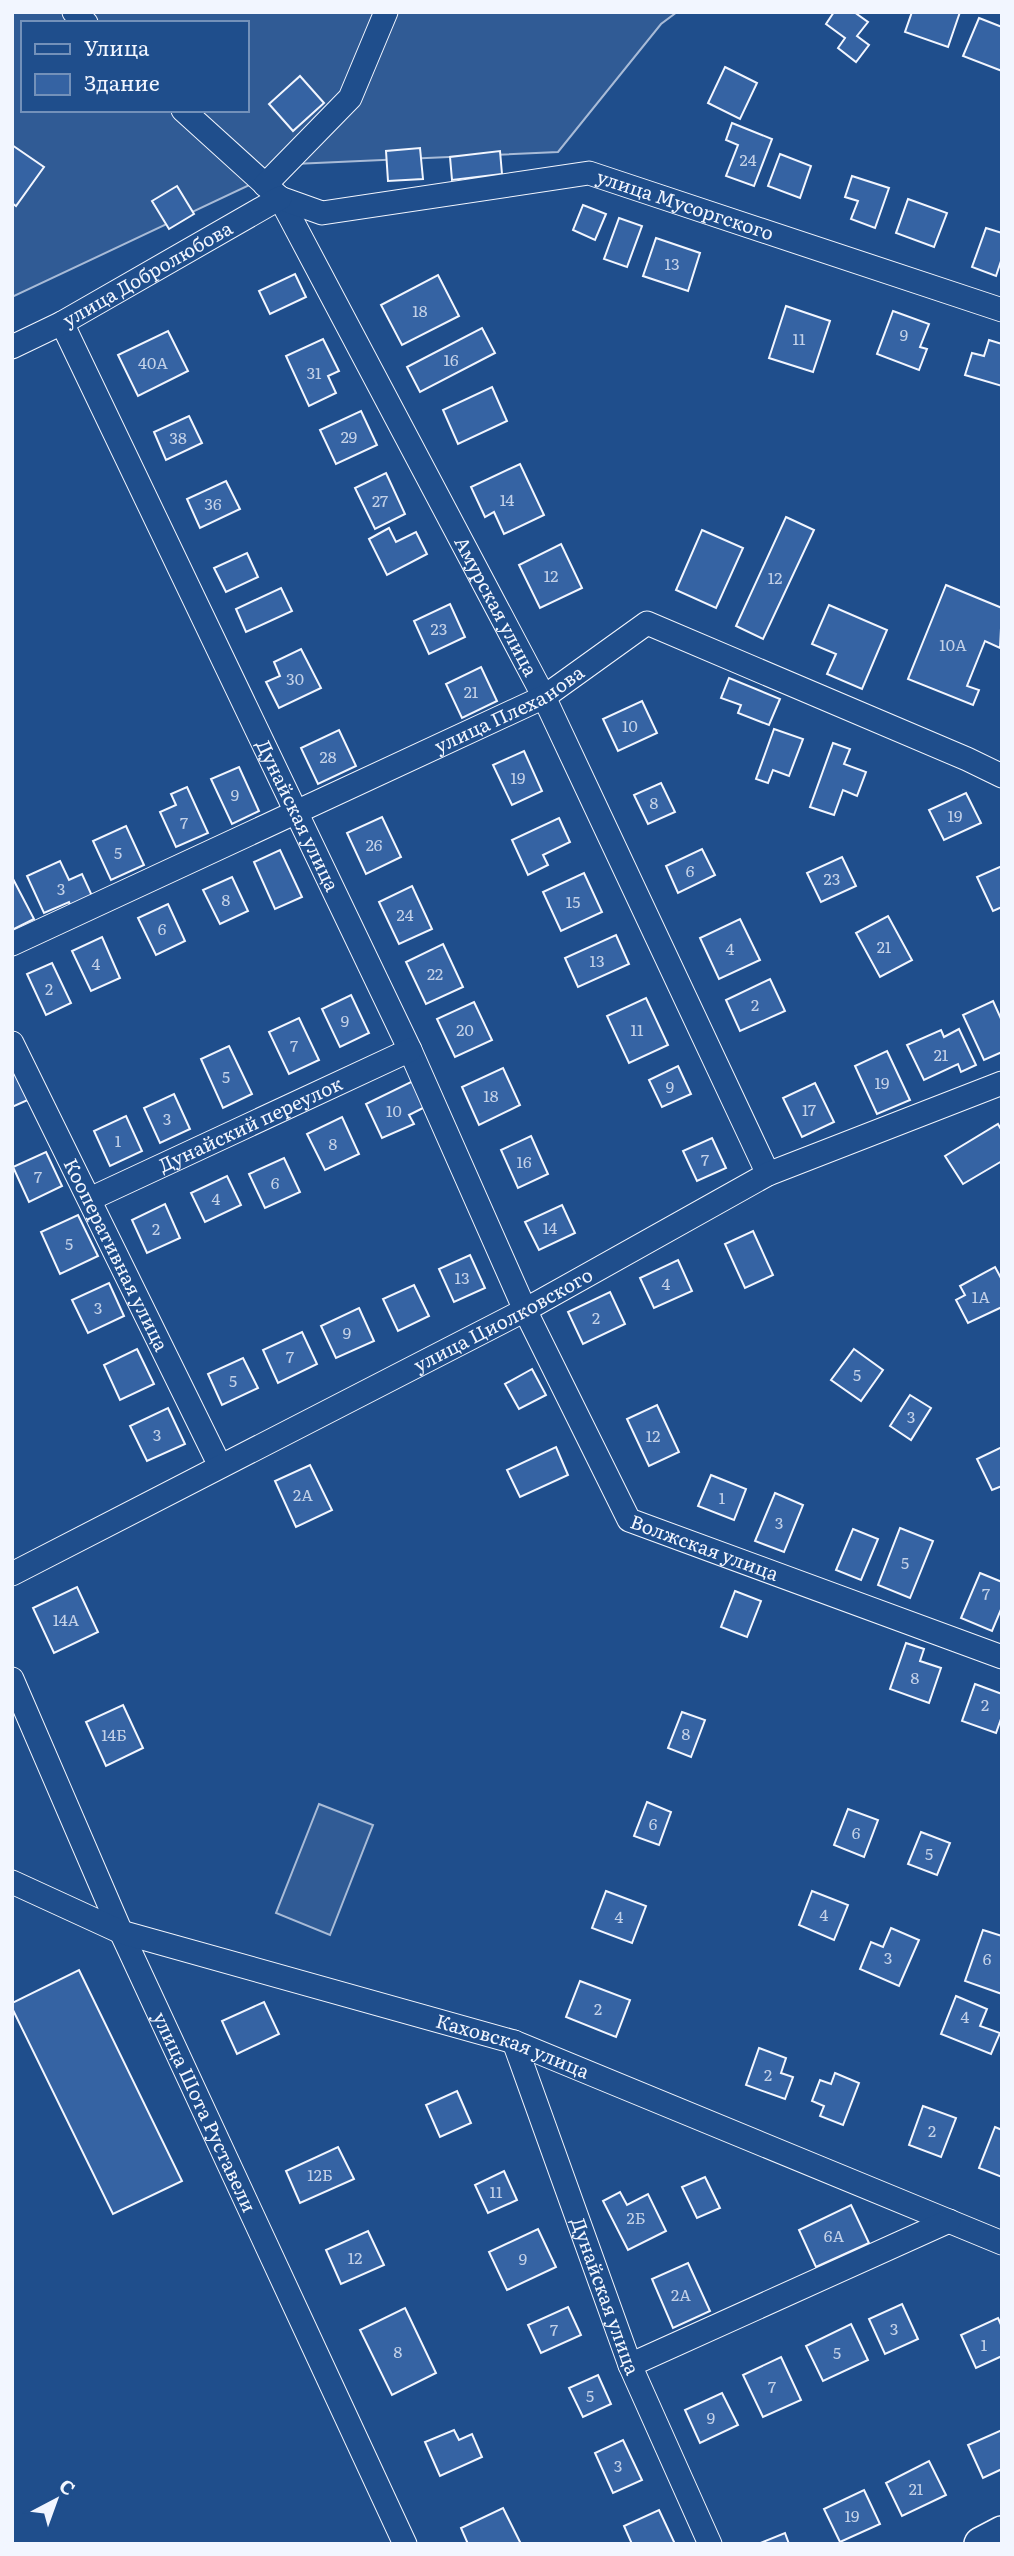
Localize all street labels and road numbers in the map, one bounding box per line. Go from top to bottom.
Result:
street label: улица Мусоргского [593,162,778,246]
street label: улица Добролюбова [57,213,238,333]
street label: Амурская улица [448,531,546,682]
street label: улица Плеханова [429,657,590,759]
street label: Дунайская улица [250,734,347,896]
street label: Дунайский переулок [154,1068,347,1178]
street label: Кооперативная улица [58,1153,177,1356]
street label: улица Циолковского [408,1260,597,1378]
street label: Волжская улица [627,1507,784,1587]
street label: Каховская улица [433,2006,595,2085]
street label: улица Шота Руставели [147,2007,264,2217]
street label: Дунайская улица [565,2213,648,2380]

